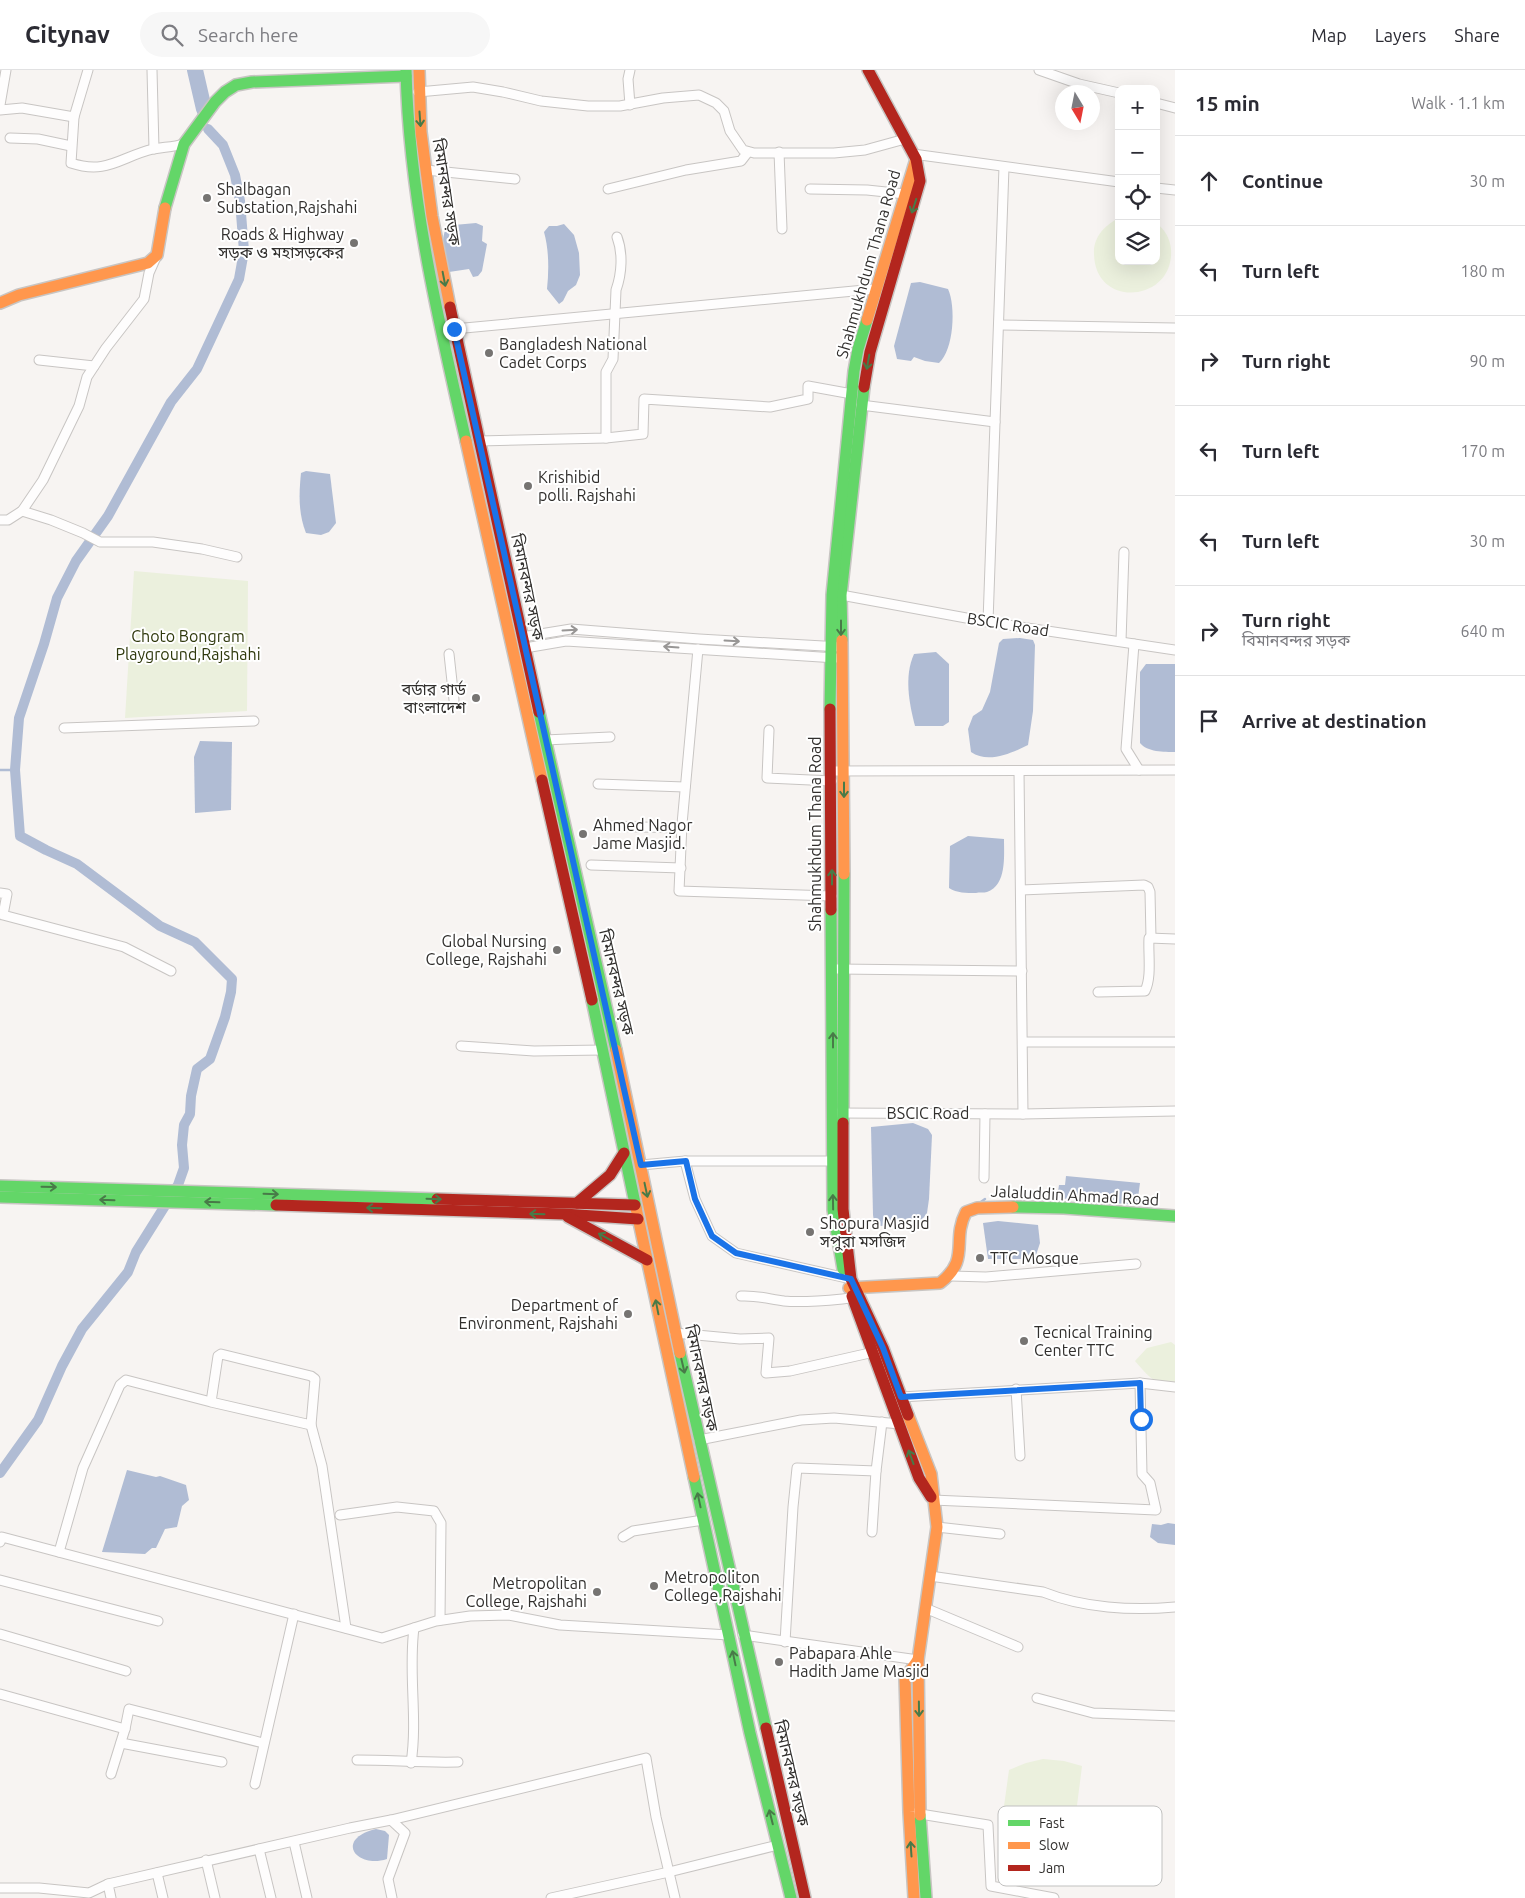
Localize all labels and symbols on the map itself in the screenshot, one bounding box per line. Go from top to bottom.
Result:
north arrow [1055,85,1100,130]
one-way arrow [416,110,425,126]
street label: বিমানবন্দর সড়ক [429,136,465,248]
street label: Shahmukhdum Thana Road [832,168,904,360]
place label: Shalbagan Substation,Rajshahi [217,180,357,216]
marker: Shalbagan Substation,Rajshahi [201,192,213,204]
one-way arrow [908,198,918,214]
place label: Roads & Highway সড়ক ও মহাসড়কের [217,225,344,261]
marker: Roads & Highway সড়ক ও মহাসড়কের [348,237,360,249]
one-way arrow [440,271,450,287]
route end [443,318,466,341]
place label: Bangladesh National Cadet Corps [499,335,647,371]
marker: Bangladesh National Cadet Corps [483,347,495,359]
one-way arrow [862,354,872,370]
place label: Krishibid polli. Rajshahi [538,468,636,504]
marker: Krishibid polli. Rajshahi [522,480,534,492]
street label: বিমানবন্দর সড়ক [508,531,548,643]
street label: BSCIC Road [966,609,1050,639]
one-way arrow [836,620,846,636]
one-way arrow [562,625,578,634]
park label: Choto Bongram Playground,Rajshahi [115,627,261,663]
one-way arrow [724,636,740,645]
one-way arrow [663,643,679,652]
place label: বর্ডার গার্ড বাংলাদেশ [401,680,467,716]
marker: বর্ডার গার্ড বাংলাদেশ [470,692,482,704]
street label: Shahmukhdum Thana Road [806,736,824,932]
one-way arrow [839,782,849,798]
place label: Ahmed Nagor Jame Masjid. [593,816,692,852]
marker: Ahmed Nagor Jame Masjid. [577,828,589,840]
one-way arrow [827,869,837,886]
street label: বিমানবন্দর সড়ক [596,926,638,1038]
place label: Global Nursing College, Rajshahi [426,932,547,968]
marker: Global Nursing College, Rajshahi [551,944,563,956]
one-way arrow [828,1032,838,1048]
street label: BSCIC Road [887,1104,969,1122]
one-way arrow [642,1181,651,1197]
street label: Jalaluddin Ahmad Road [990,1182,1160,1208]
one-way arrow [40,1183,56,1192]
one-way arrow [263,1189,279,1198]
one-way arrow [426,1194,442,1203]
one-way arrow [829,1194,838,1210]
one-way arrow [99,1195,116,1205]
one-way arrow [204,1198,220,1207]
one-way arrow [367,1203,383,1213]
one-way arrow [529,1209,545,1218]
place label: Shopura Masjid সপুরা মসজিদ [819,1214,930,1251]
marker: Shopura Masjid সপুরা মসজিদ [804,1226,816,1238]
one-way arrow [598,1232,613,1242]
place label: TTC Mosque [990,1249,1079,1267]
marker: TTC Mosque [974,1252,986,1264]
place label: Department of Environment, Rajshahi [458,1296,619,1332]
one-way arrow [651,1299,661,1315]
marker: Department of Environment, Rajshahi [622,1308,634,1320]
street label: বিমানবন্দর সড়ক [682,1322,722,1434]
place label: Tecnical Training Center TTC [1034,1323,1153,1359]
marker: Tecnical Training Center TTC [1018,1335,1030,1347]
one-way arrow [679,1357,688,1373]
route start [1130,1408,1153,1431]
one-way arrow [906,1449,915,1465]
one-way arrow [693,1492,703,1508]
place label: Metropoliton College,Rajshahi [664,1568,782,1604]
place label: Metropolitan College, Rajshahi [466,1574,587,1610]
marker: Metropoliton College,Rajshahi [648,1580,660,1592]
marker: Metropolitan College, Rajshahi [591,1586,603,1598]
place label: Pabapara Ahle Hadith Jame Masjid [789,1644,929,1680]
one-way arrow [729,1651,738,1667]
marker: Pabapara Ahle Hadith Jame Masjid [773,1656,785,1668]
one-way arrow [914,1701,923,1717]
street label: বিমানবন্দর সড়ক [771,1717,813,1829]
legend [998,1806,1162,1886]
one-way arrow [766,1809,775,1825]
text: Fast [1039,1815,1065,1831]
text: Slow [1039,1837,1069,1853]
one-way arrow [907,1842,916,1858]
text: Jam [1039,1860,1065,1876]

